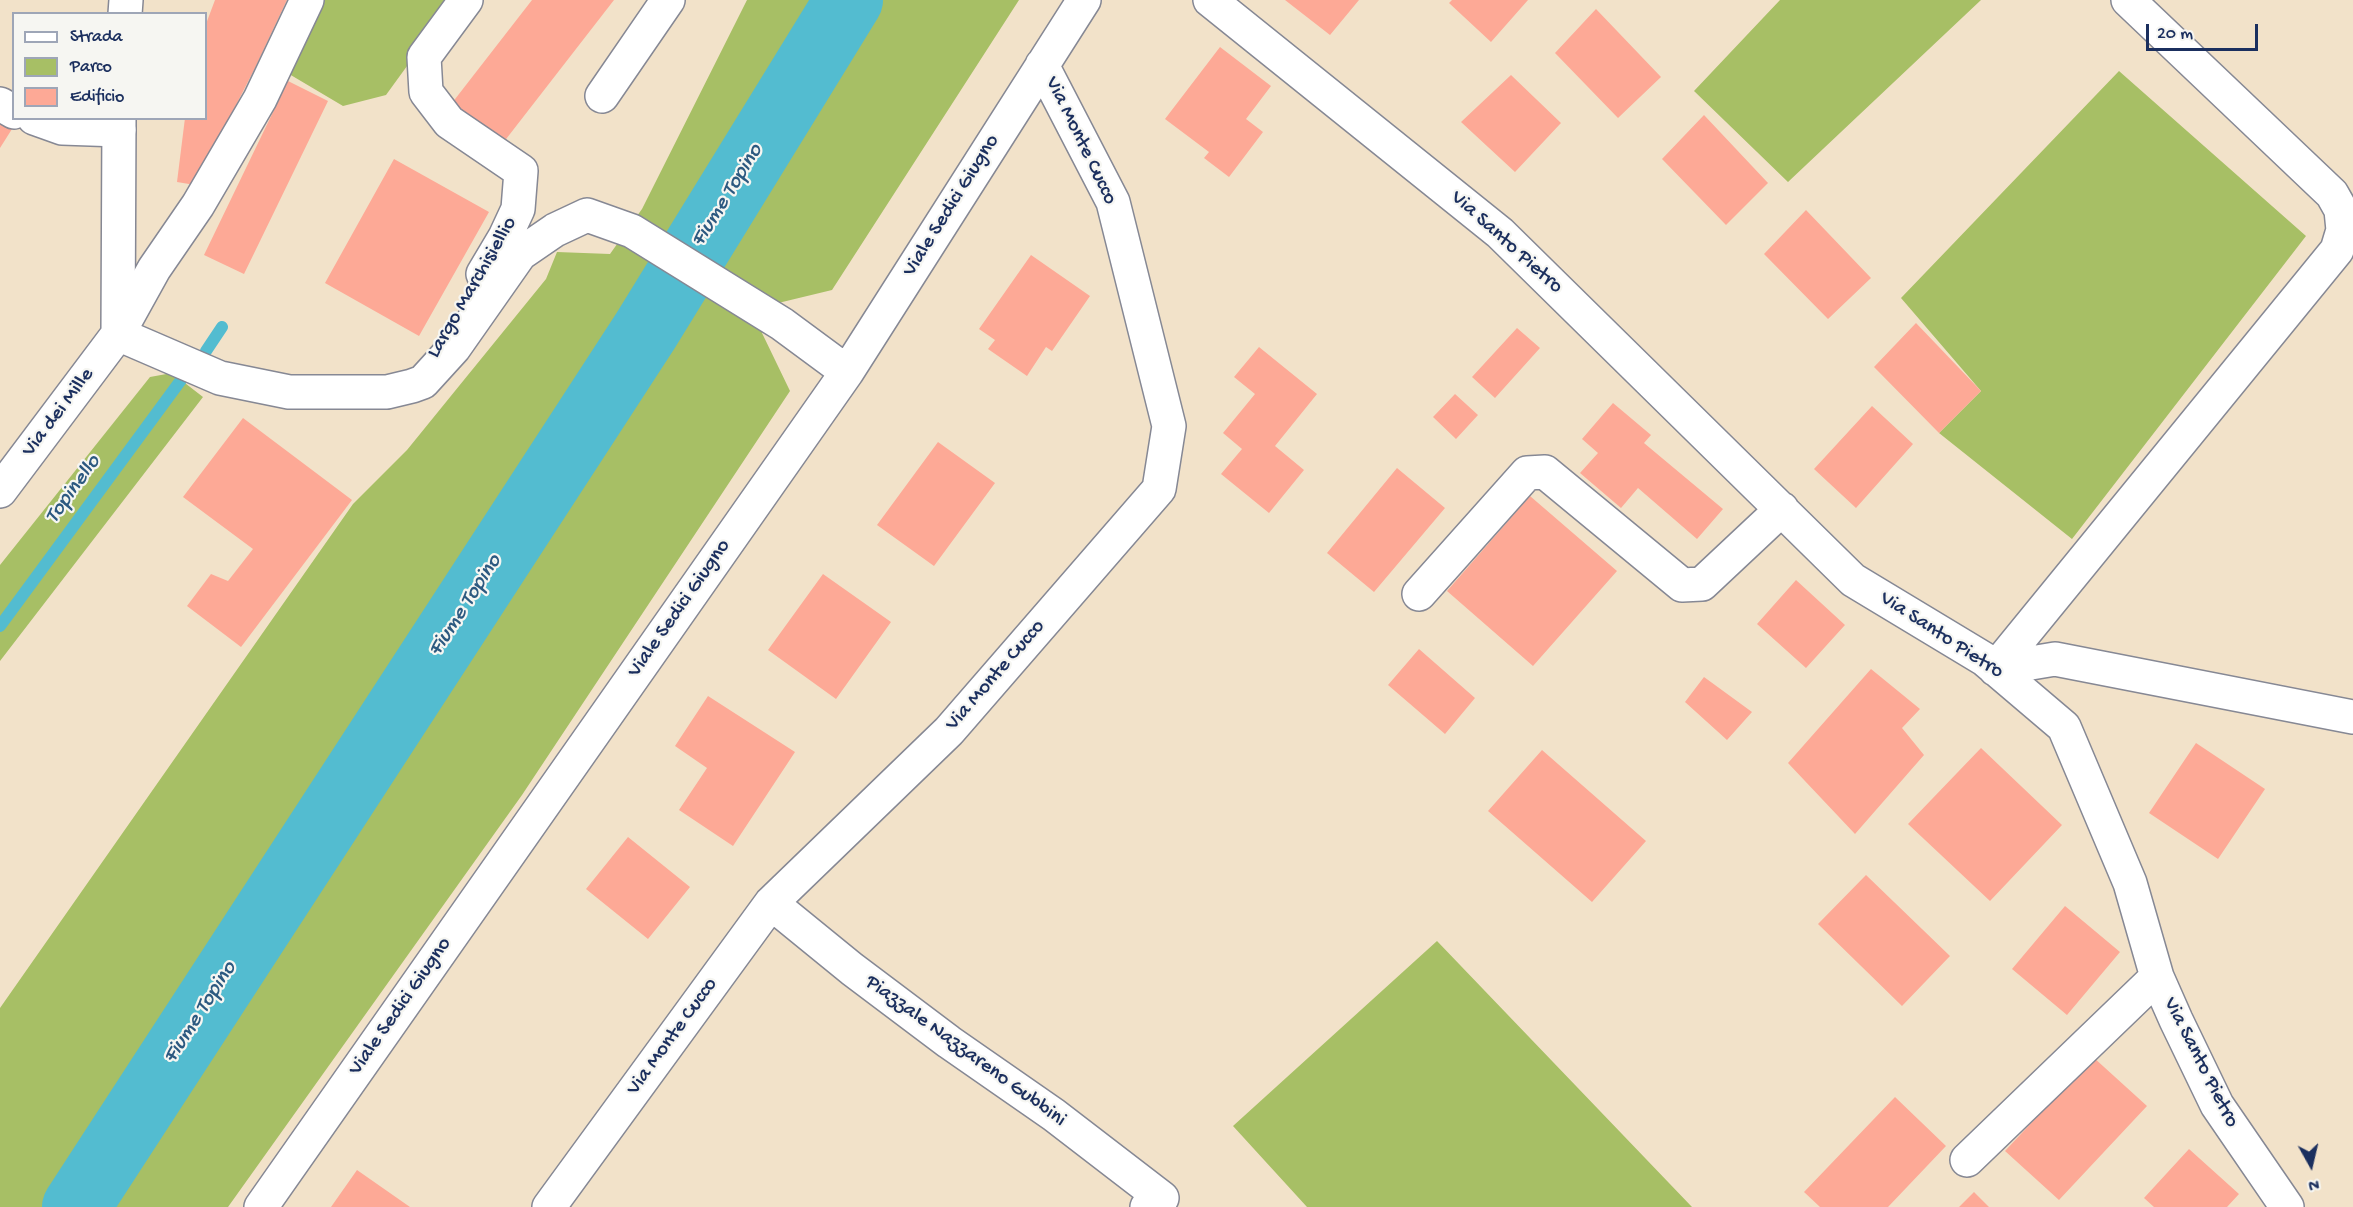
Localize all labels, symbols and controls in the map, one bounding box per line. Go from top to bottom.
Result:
legend [12,12,207,120]
scale bar [2149,12,2262,50]
text: 20 m [2157,24,2193,45]
text: Strada [70,27,123,48]
text: Parco [70,57,112,78]
street label: Via Monte Cucco [1038,73,1122,209]
text: Edificio [70,87,124,108]
street label: Viale Sedici Giugno [898,130,1006,282]
water label: Fiume Topino [686,140,770,252]
street label: Via Santo Pietro [1445,186,1567,300]
street label: Largo Marchisiellio [422,213,524,363]
street label: Via dei Mille [17,364,101,462]
water label: Topinello [40,451,108,529]
street label: Viale Sedici Giugno [623,535,737,683]
water label: Fiume Topino [423,550,509,662]
street label: Via Santo Pietro [1874,587,2008,685]
street label: Via Monte Cucco [941,615,1051,737]
street label: Viale Sedici Giugno [344,933,458,1081]
water label: Fiume Topino [158,957,244,1069]
street label: Piazzale Nazzareno Gubbini [860,971,1070,1133]
street label: Via Monte Cucco [622,973,724,1101]
street label: Via Santo Pietro [2156,994,2244,1132]
north arrow [2281,1135,2341,1195]
text: N [2307,1173,2320,1193]

